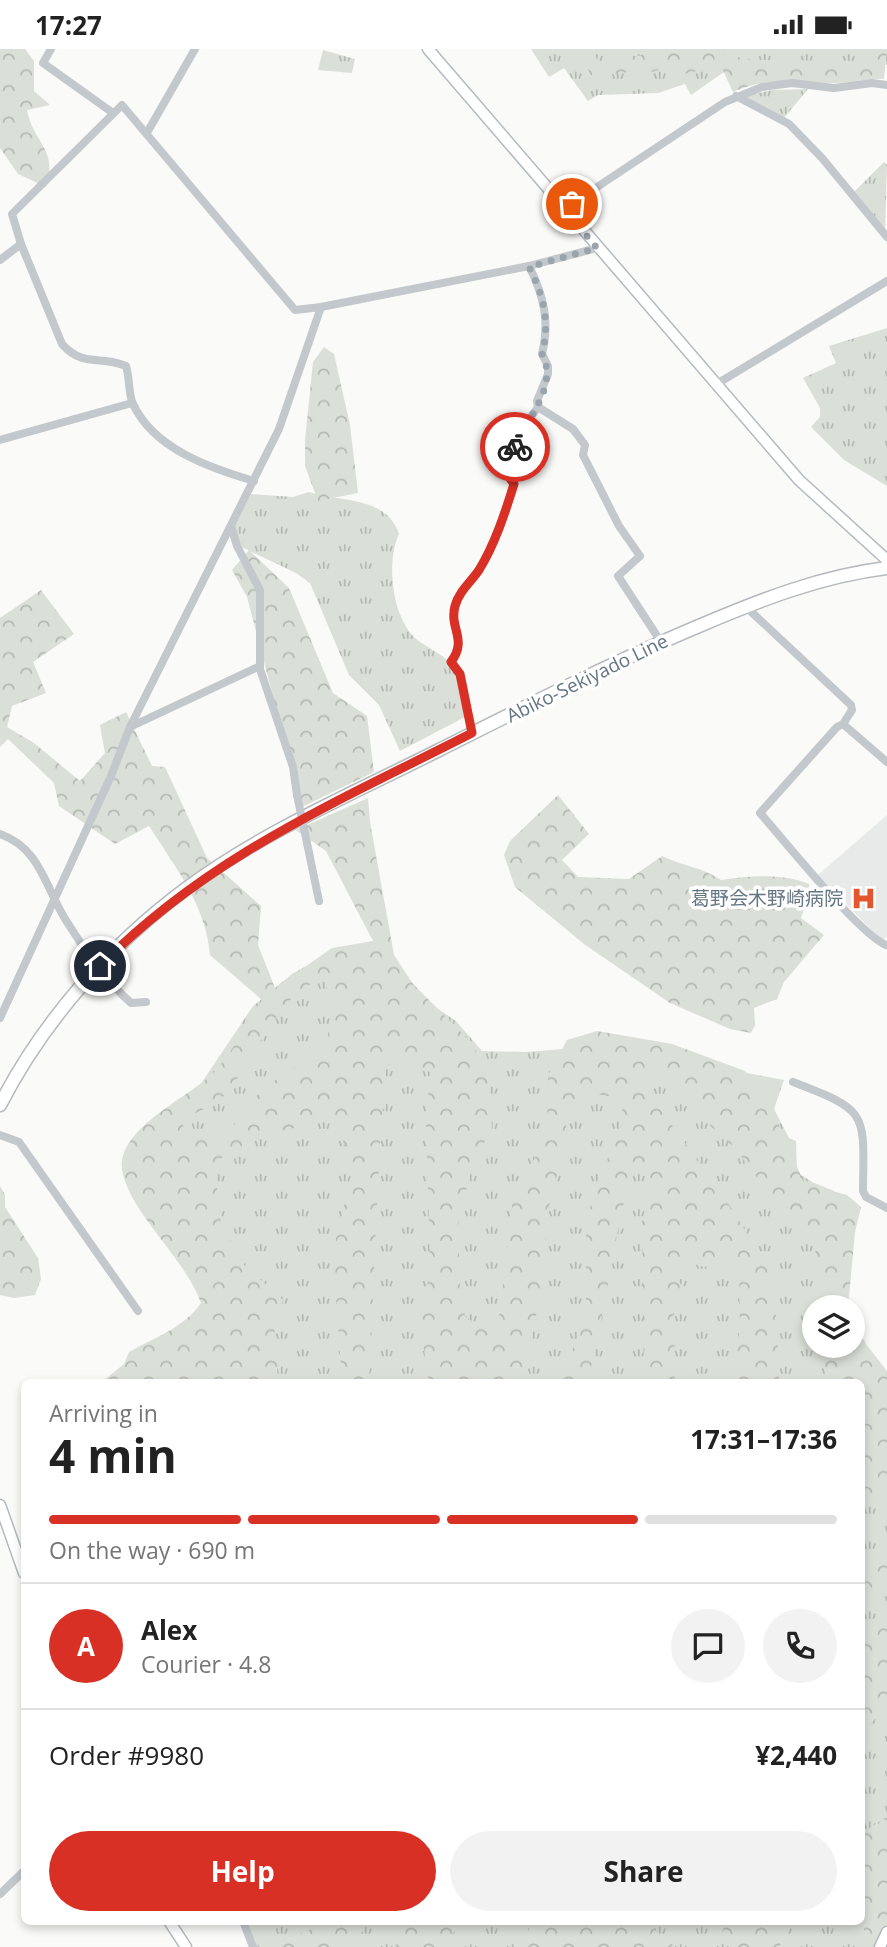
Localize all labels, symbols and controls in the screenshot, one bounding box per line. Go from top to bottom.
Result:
text: 17:27 [35,7,102,43]
pin [542,174,602,234]
icon: bag [553,185,591,223]
courier [480,412,550,482]
icon: bike [496,428,534,466]
street label: Abiko-Sekiyado Line [502,628,672,728]
hospital icon: 葛野会木野崎病院 [849,884,877,912]
place label: 葛野会木野崎病院 [691,885,843,911]
pin [70,936,130,996]
icon: home [81,947,119,985]
map controls [802,1295,865,1358]
button: layers [802,1295,865,1358]
text: Arriving in [49,1397,158,1429]
text: 17:31–17:36 [690,1421,837,1457]
text: 4 min [49,1424,177,1486]
text: On the way · 690 m [49,1534,255,1566]
button: chat [671,1609,745,1683]
button: phone [763,1609,837,1683]
text: Alex [141,1612,197,1648]
text: A [77,1628,95,1664]
text: Courier · 4.8 [141,1648,271,1680]
text: Order #9980 [49,1737,204,1773]
text: ¥2,440 [755,1737,837,1773]
button: Help [49,1831,436,1911]
button: Share [450,1831,837,1911]

